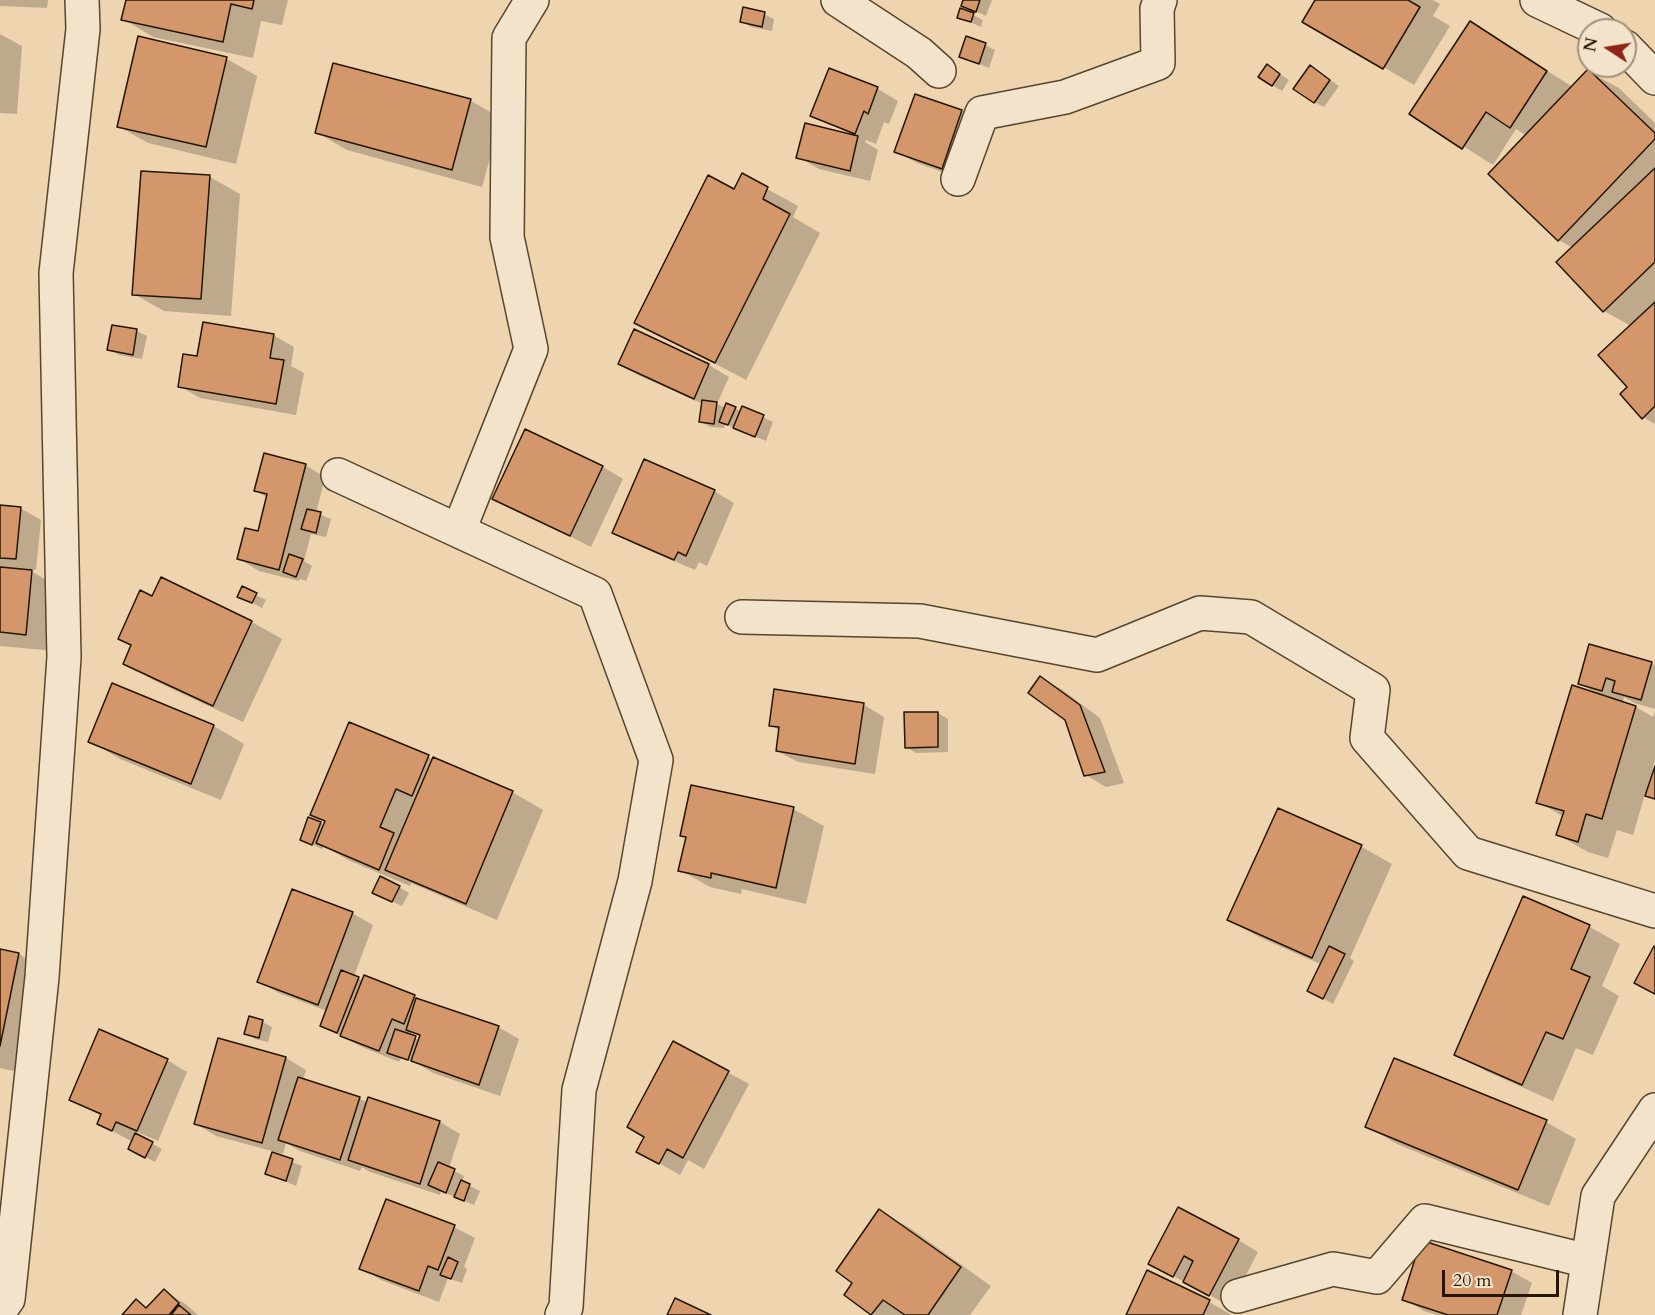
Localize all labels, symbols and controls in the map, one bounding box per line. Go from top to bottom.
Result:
north arrow [1577,18,1637,78]
text: N [1579,36,1604,54]
scale bar [1445,1258,1562,1296]
text: 20 m [1453,1268,1492,1293]

